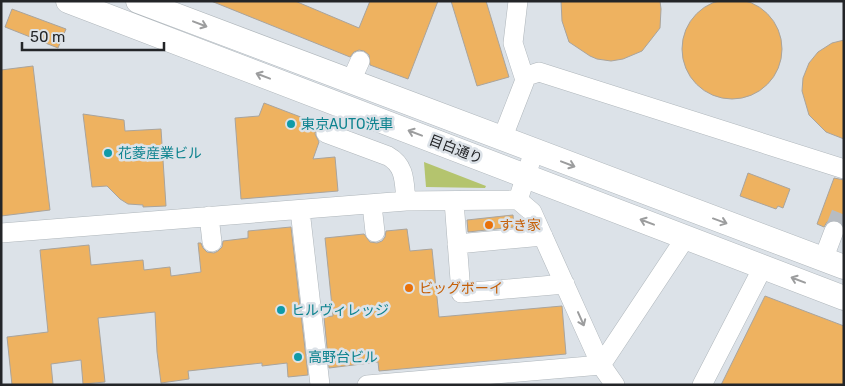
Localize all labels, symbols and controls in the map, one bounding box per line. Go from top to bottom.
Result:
scale bar [22,20,165,52]
one-way arrow [192,20,207,30]
text: 50 m [30,28,65,46]
one-way arrow [255,71,271,80]
place label: 東京AUTO洗車 [301,116,393,133]
marker: 東京AUTO洗車 [285,118,297,130]
one-way arrow [408,128,423,137]
street label: 目白通り [427,131,485,167]
place label: 花菱産業ビル [118,145,202,162]
marker: 花菱産業ビル [102,147,114,159]
one-way arrow [560,160,575,169]
place label: すき家 [499,217,541,234]
one-way arrow [639,217,655,226]
one-way arrow [712,217,727,226]
marker: すき家 [483,219,495,231]
one-way arrow [791,275,806,285]
place label: ビッグボーイ [419,280,503,297]
marker: ビッグボーイ [403,282,415,294]
place label: ヒルヴィレッジ [291,302,389,319]
marker: ヒルヴィレッジ [275,304,287,316]
one-way arrow [576,311,586,326]
place label: 高野台ビル [308,349,378,366]
marker: 高野台ビル [292,351,304,363]

